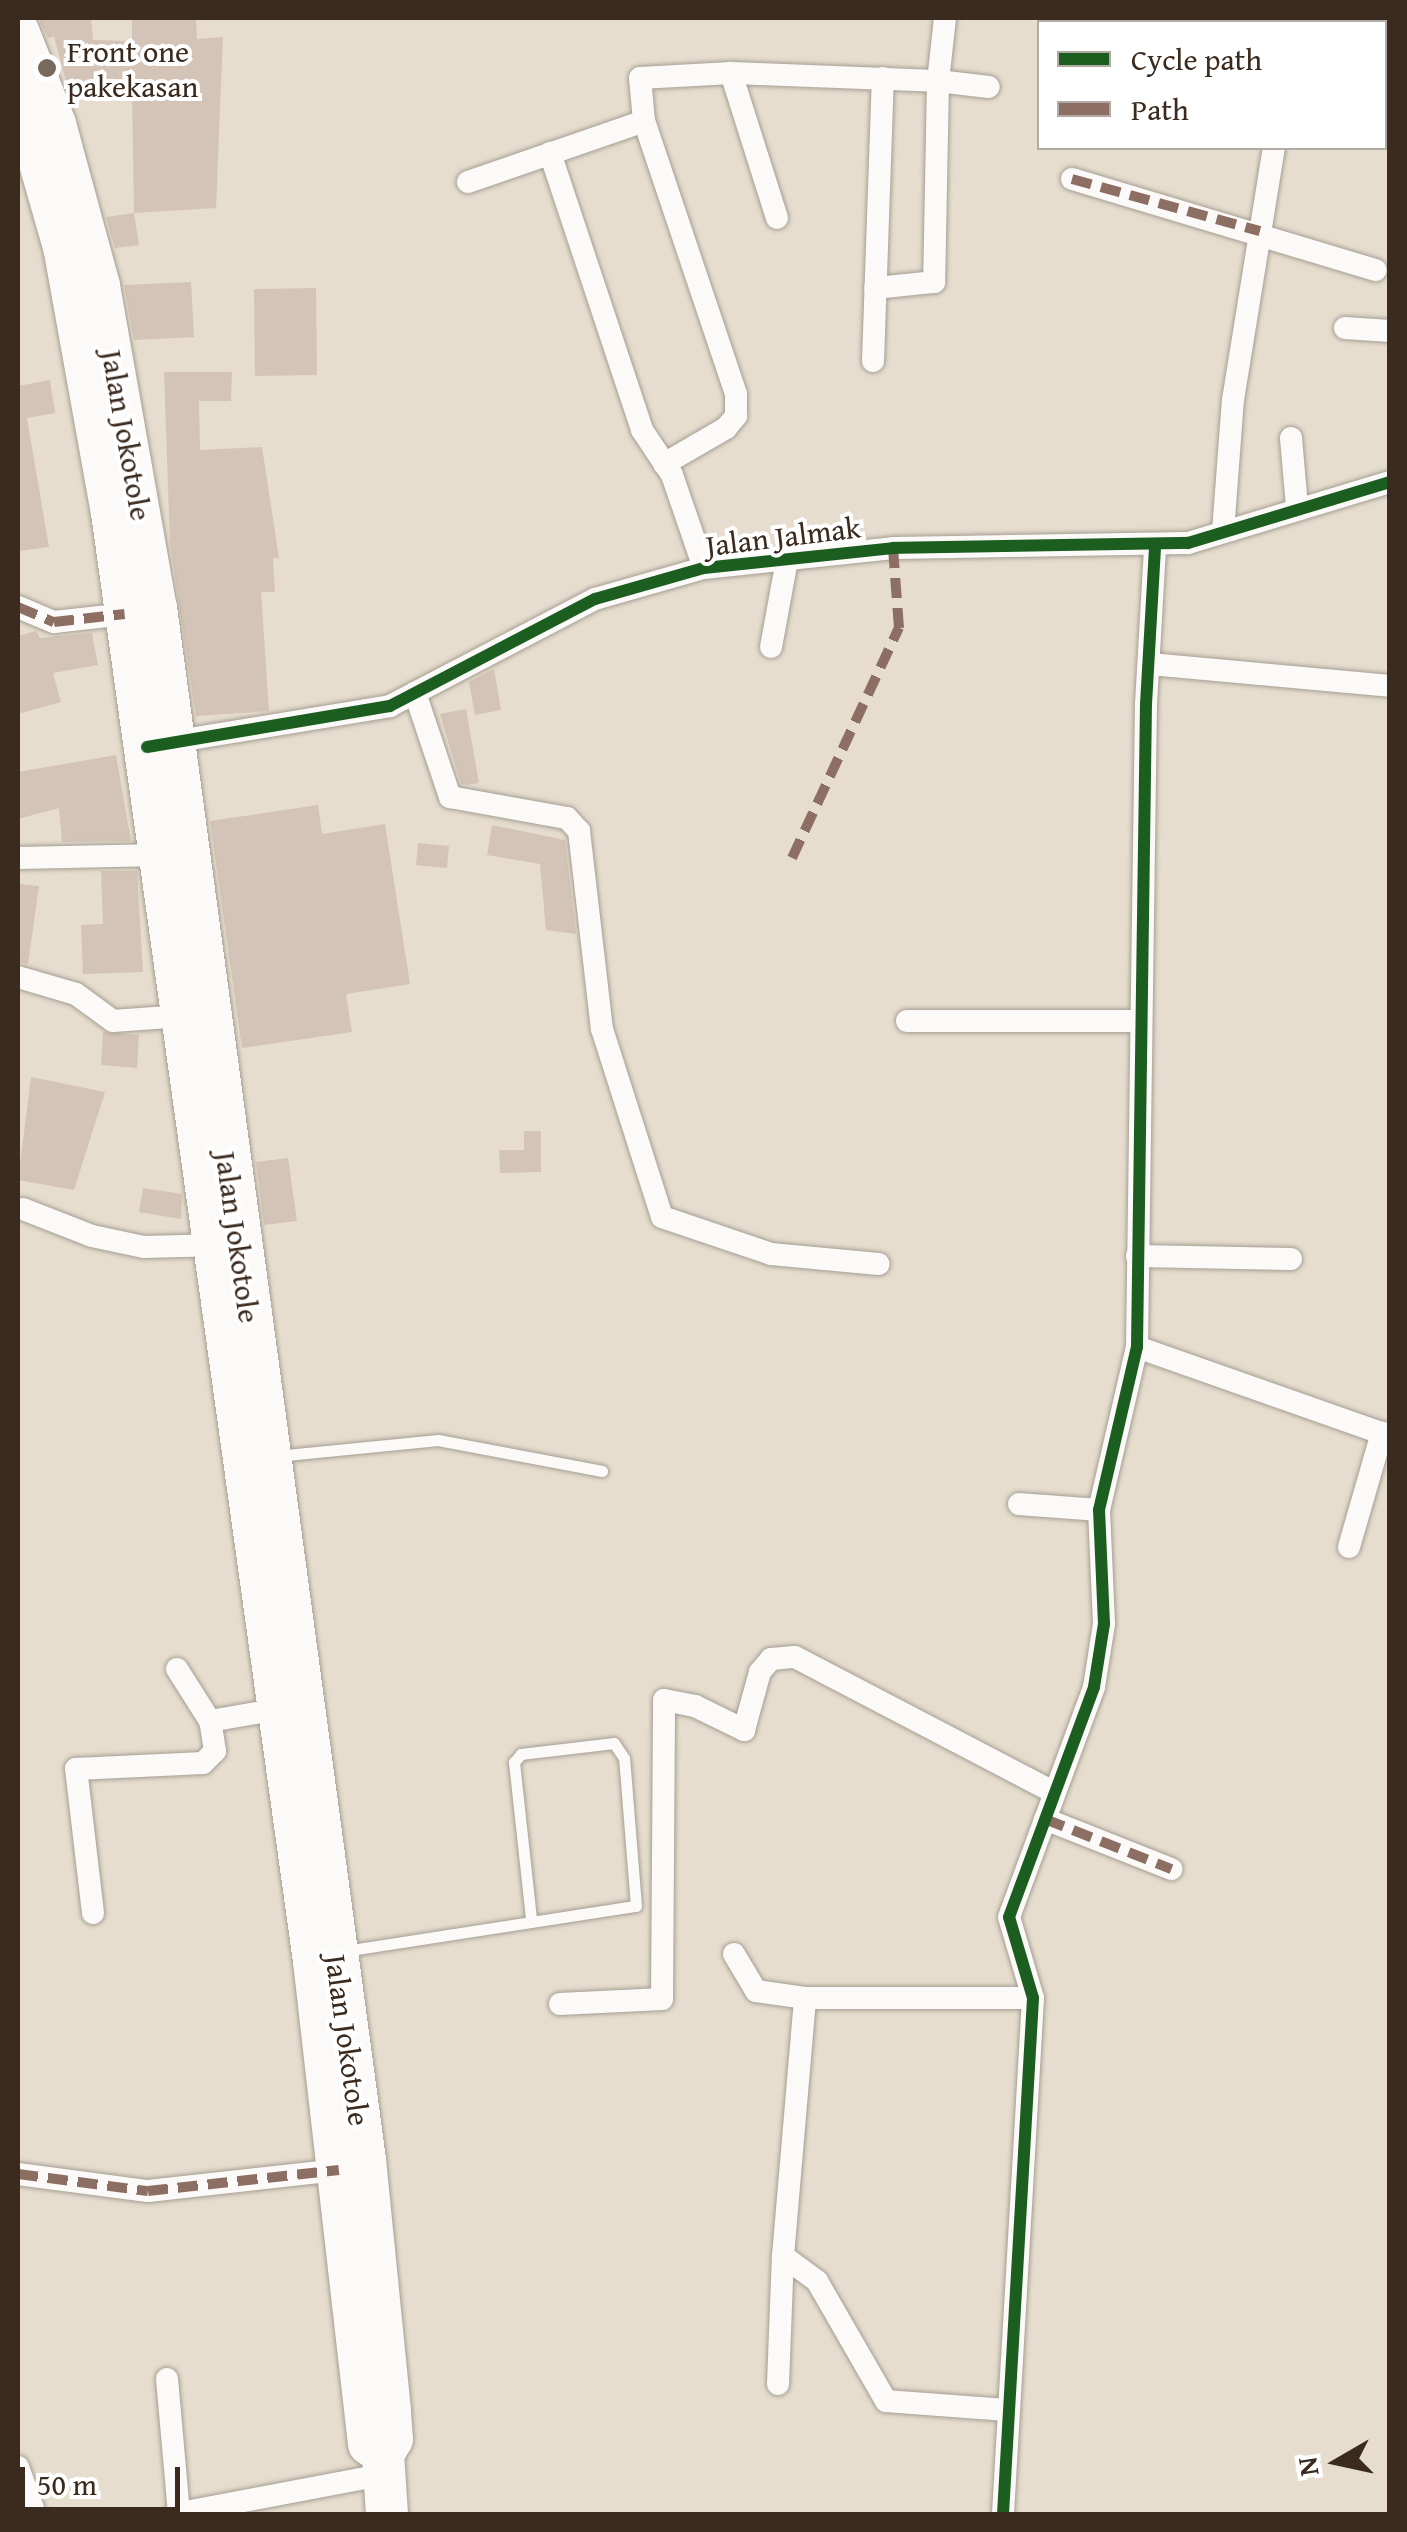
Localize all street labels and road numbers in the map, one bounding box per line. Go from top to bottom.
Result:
street label: Jalan Jokotole [94,347,160,523]
street label: Jalan Jalmak [704,509,862,563]
street label: Jalan Jokotole [208,1149,268,1325]
street label: Jalan Jokotole [318,1952,378,2128]

